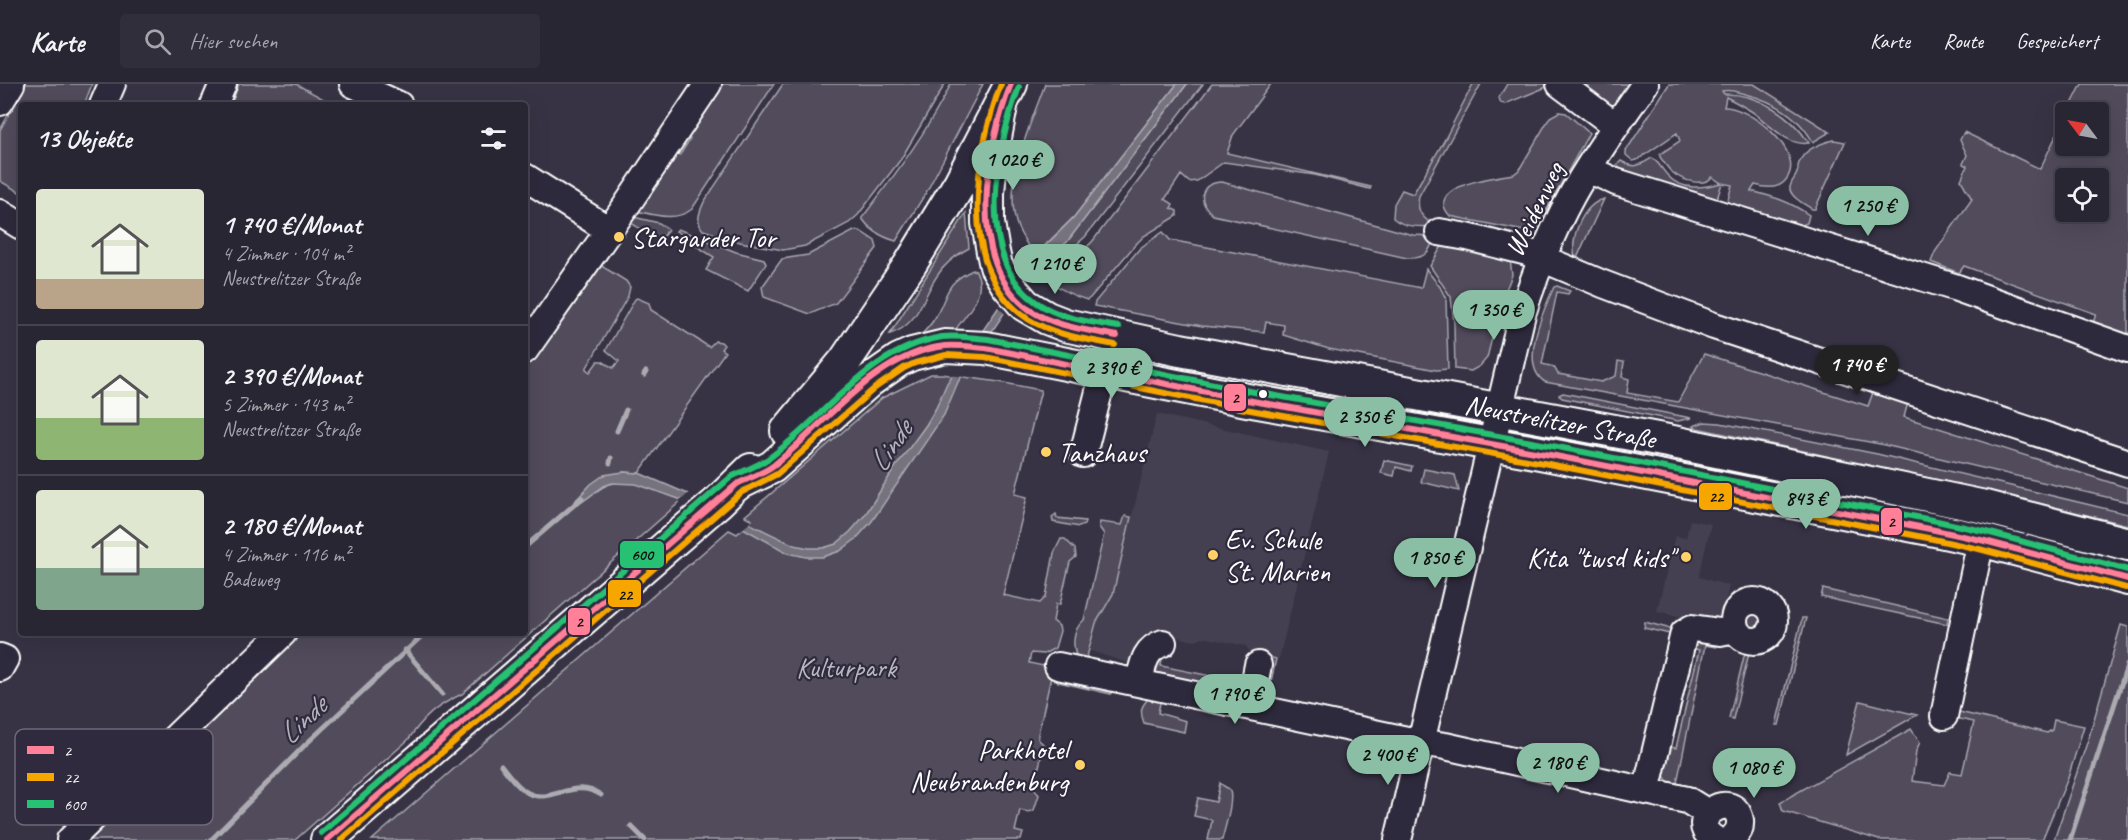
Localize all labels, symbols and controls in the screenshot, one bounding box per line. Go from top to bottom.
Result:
search box [120,14,540,68]
text: Karte [30,24,84,59]
icon: search [141,25,174,58]
text: Hier suchen [189,27,278,55]
text: Karte [1870,28,1910,54]
text: Route [1943,28,1983,54]
text: Gespeichert [2016,28,2098,54]
north arrow [2055,102,2109,156]
map controls [2055,102,2109,222]
text: 13 Objekte [36,122,132,155]
icon: filters [477,122,510,155]
pin: 1 020 € [958,140,1068,191]
text: 1 020 € [986,147,1040,172]
street label: Weidenweg [1496,155,1572,262]
button: locate [2055,168,2109,222]
pin: 1 250 € [1813,186,1923,237]
text: 1 250 € [1841,193,1895,218]
text: 1 740 €/Monat [222,208,361,241]
icon: home [84,213,156,285]
place label: Stargarder Tor [631,220,778,255]
marker: Stargarder Tor [612,230,626,244]
text: 4 Zimmer · 104 m² [222,241,350,266]
pin: 1 210 € [1000,244,1110,295]
text: 1 210 € [1028,251,1082,276]
text: Neustrelitzer Straße [222,266,360,291]
pin: 1 350 € [1439,290,1549,341]
text: 1 350 € [1467,297,1521,322]
pin: 1 740 € [1802,345,1912,396]
pin: 2 390 € [1057,348,1167,399]
text: 1 740 € [1830,352,1884,377]
text: 2 390 € [1085,355,1139,380]
text: 2 390 €/Monat [222,359,361,392]
icon: home [84,364,156,436]
line badge: 2 [1223,383,1247,412]
street label: Neustrelitzer Straße [1462,386,1660,456]
text: 2 [1231,388,1240,408]
unlabelled marker [1257,388,1269,400]
text: 5 Zimmer · 143 m² [222,392,350,417]
pin: 2 350 € [1310,397,1420,448]
text: 2 350 € [1338,404,1392,429]
water label: Linde [859,410,923,479]
text: Neustrelitzer Straße [222,417,360,442]
place label: Tanzhaus [1058,435,1148,470]
marker: Tanzhaus [1039,445,1053,459]
pin: 843 € [1764,479,1848,530]
line badge: 22 [1698,482,1733,511]
text: 843 € [1786,486,1826,511]
text: 22 [1709,487,1725,507]
line badge: 2 [1880,507,1903,536]
text: 2 180 €/Monat [222,509,361,542]
text: 2 [1887,512,1896,532]
icon: home [84,514,156,586]
place label: Ev. Schule St. Marien [1225,522,1331,589]
pin: 1 850 € [1380,538,1490,589]
line badge: 600 [619,540,665,569]
place label: Kita "twsd kids" [1527,540,1679,575]
text: 4 Zimmer · 116 m² [222,542,350,567]
text: 600 [631,545,655,565]
text: 1 850 € [1408,545,1462,570]
marker: Ev. Schule St. Marien [1206,548,1220,562]
marker: Kita "twsd kids" [1679,550,1693,564]
text: Badeweg [222,567,279,592]
line badge: 22 [607,579,642,608]
text: 22 [618,585,634,605]
line badge: 2 [567,607,591,636]
text: 2 [575,612,584,632]
park label: Kulturpark [796,650,898,685]
pin: 1 790 € [1180,674,1290,725]
text: 1 790 € [1208,681,1262,706]
water label: Linde [269,685,338,752]
legend [15,729,213,825]
place label: Parkhotel Neubrandenburg [910,732,1073,799]
pin: 2 400 € [1333,735,1443,786]
text: 2 [64,741,73,761]
text: 2 400 € [1361,742,1415,767]
pin: 2 180 € [1503,743,1613,794]
pin: 1 080 € [1699,748,1809,799]
text: 2 180 € [1531,750,1585,775]
text: 1 080 € [1727,755,1781,780]
marker: Parkhotel Neubrandenburg [1073,758,1087,772]
text: 22 [64,768,80,788]
text: 600 [64,795,87,815]

